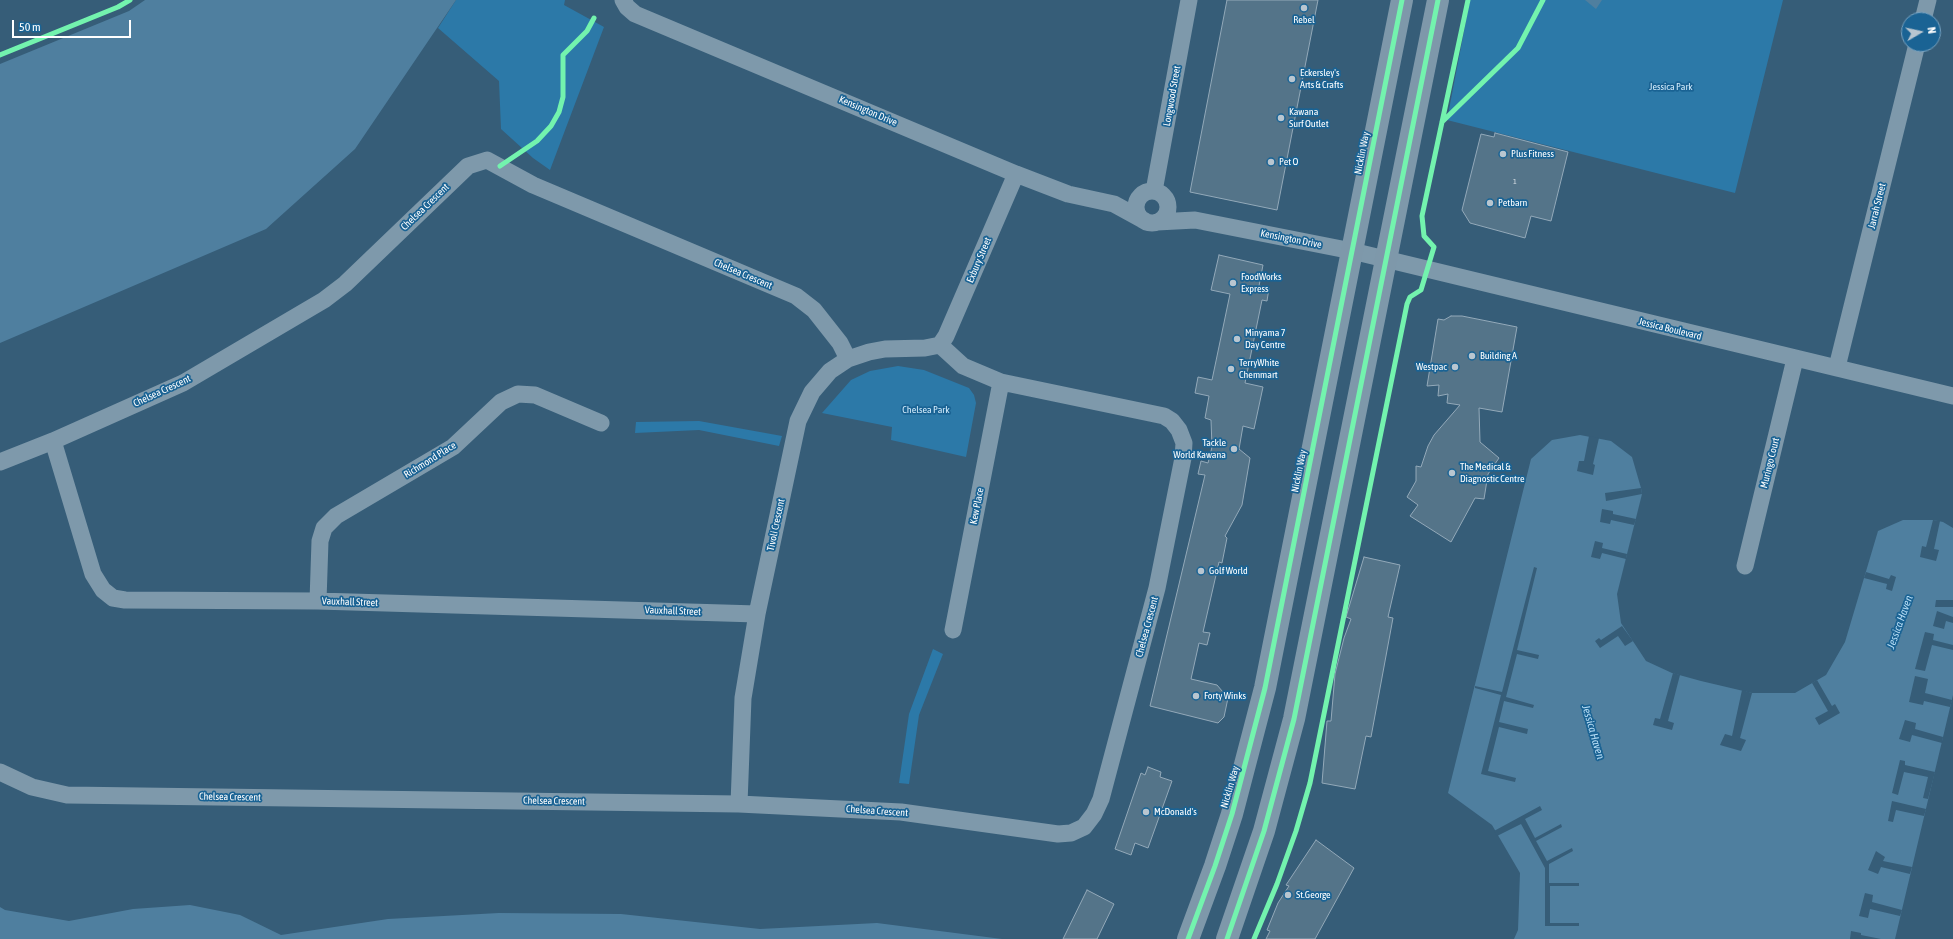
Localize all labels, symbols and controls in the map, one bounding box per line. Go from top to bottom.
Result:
marker: Rebel [1299,3,1309,13]
scale bar [14,12,133,38]
north arrow [1901,12,1941,52]
place label: Rebel [1293,14,1315,26]
text: 50 m [19,20,41,34]
text: N [1925,26,1938,34]
street label: Longwood Street [1161,65,1183,127]
place label: Eckersley's Arts & Crafts [1300,67,1343,90]
marker: Eckersley's Arts & Crafts [1287,74,1297,84]
park label: Jessica Park [1649,81,1693,93]
street label: Kensington Drive [837,93,899,129]
place label: Kawana Surf Outlet [1289,106,1329,130]
marker: Kawana Surf Outlet [1276,113,1286,123]
street label: Nicklin Way [1352,131,1372,175]
place label: Plus Fitness [1511,148,1554,160]
marker: Plus Fitness [1498,149,1508,159]
place label: Pet O [1279,156,1298,168]
marker: Pet O [1266,157,1276,167]
house number: 1 [1513,176,1517,186]
street label: Chelsea Crescent [398,181,452,233]
street label: Jarrah Street [1866,182,1888,230]
place label: Petbarn [1498,197,1527,209]
marker: Petbarn [1485,198,1495,208]
street label: Kensington Drive [1259,227,1323,251]
street label: Exbury Street [964,235,994,285]
street label: Chelsea Crescent [712,256,774,292]
place label: FoodWorks Express [1241,271,1281,294]
marker: FoodWorks Express [1228,278,1238,288]
street label: Jessica Boulevard [1637,315,1703,343]
place label: Minyama 7 Day Centre [1245,327,1285,350]
marker: Minyama 7 Day Centre [1232,334,1242,344]
place label: Building A [1480,350,1517,362]
marker: Building A [1467,351,1477,361]
place label: TerryWhite Chemmart [1239,357,1279,380]
place label: Westpac [1416,361,1447,373]
marker: Westpac [1450,362,1460,372]
marker: TerryWhite Chemmart [1226,364,1236,374]
street label: Chelsea Crescent [131,372,193,410]
park label: Chelsea Park [902,404,950,416]
place label: Tackle World Kawana [1173,437,1226,460]
street label: Muringo Court [1758,437,1782,489]
street label: Richmond Place [402,439,458,481]
marker: Tackle World Kawana [1229,444,1239,454]
street label: Nicklin Way [1289,449,1309,493]
place label: The Medical & Diagnostic Centre [1460,461,1524,484]
marker: The Medical & Diagnostic Centre [1447,468,1457,478]
street label: Kew Place [968,487,986,525]
street label: Tivoli Crescent [765,498,787,552]
place label: Golf World [1209,565,1248,577]
marker: Golf World [1196,566,1206,576]
water label: Jessica Haven [1884,594,1916,650]
street label: Vauxhall Street [322,595,378,609]
street label: Chelsea Crescent [1133,595,1161,659]
street label: Vauxhall Street [645,604,701,618]
place label: Forty Winks [1204,690,1246,702]
marker: Forty Winks [1191,691,1201,701]
water label: Jessica Haven [1579,703,1607,761]
street label: Nicklin Way [1218,765,1242,809]
street label: Chelsea Crescent [199,790,261,804]
street label: Chelsea Crescent [523,794,585,808]
street label: Chelsea Crescent [846,803,908,819]
place label: McDonald's [1154,806,1197,818]
marker: McDonald's [1141,807,1151,817]
place label: St.George [1296,889,1331,901]
marker: St.George [1283,890,1293,900]

